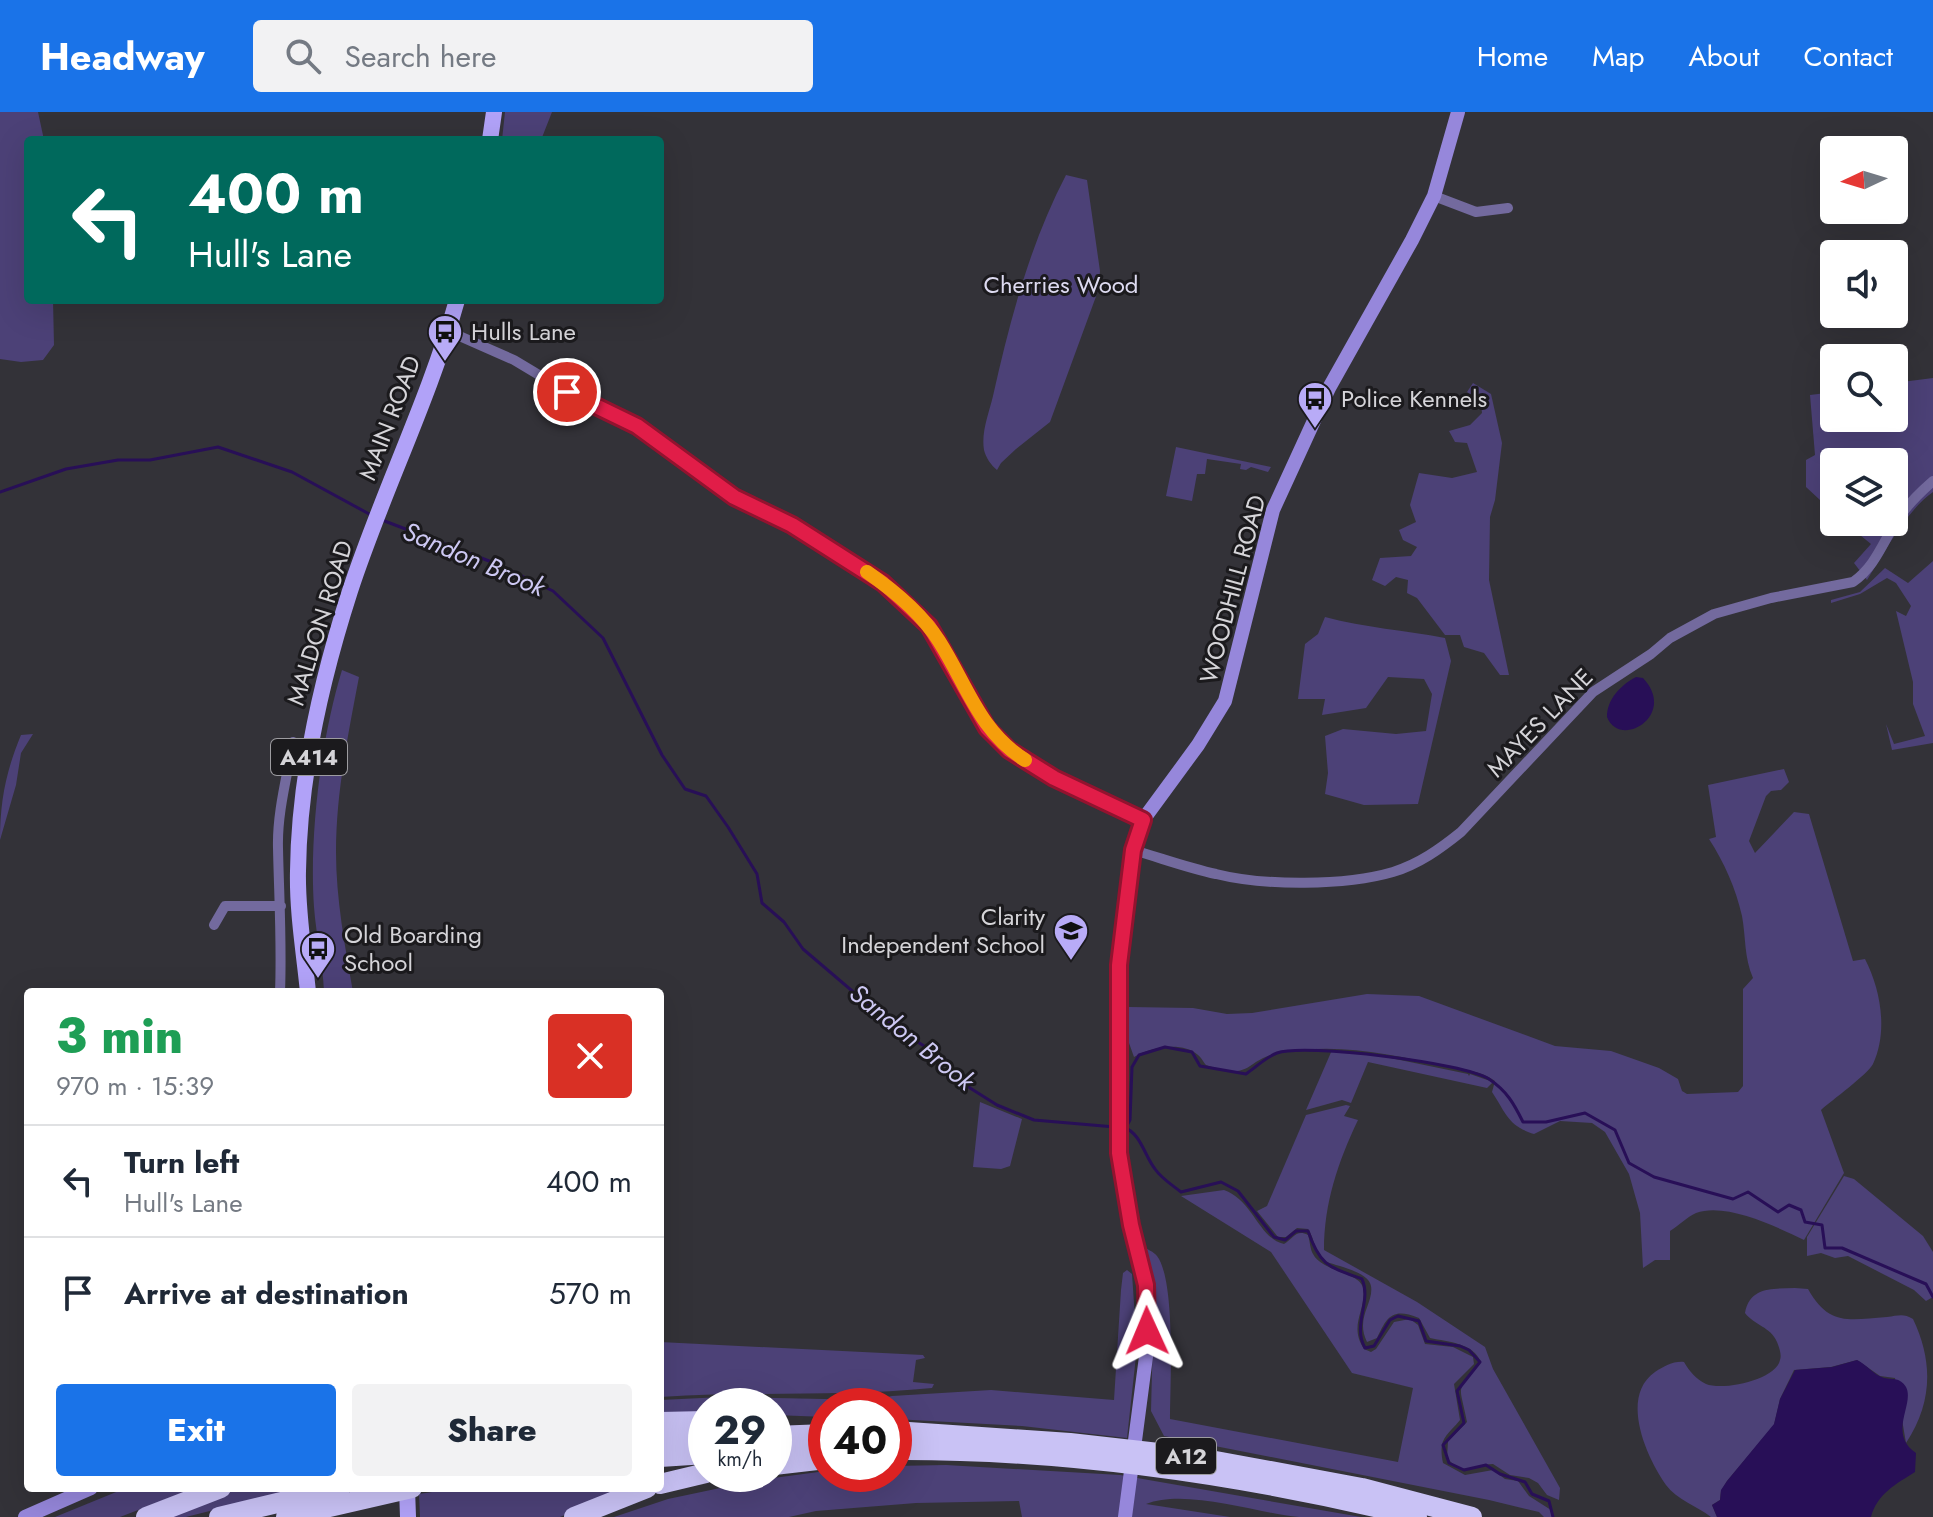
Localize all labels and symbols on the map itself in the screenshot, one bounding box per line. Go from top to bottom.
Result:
north arrow [1820,136,1908,224]
park label: Cherries Wood [983,267,1139,302]
bus stop icon: Hulls Lane [426,313,464,363]
place label: Hulls Lane [471,314,576,349]
street label: MAIN ROAD [350,350,429,485]
pin [533,358,601,426]
bus stop icon: Police Kennels [1296,380,1334,430]
place label: Police Kennels [1341,381,1487,416]
street label: WOODHILL ROAD [1191,491,1274,687]
water label: Sandon Brook [397,512,553,607]
street label: MALDON ROAD [278,536,361,710]
street label: MAYES LANE [1479,660,1601,785]
road number: A414 [271,739,347,775]
place label: Clarity Independent School [841,899,1045,962]
school or university icon: Clarity Independent School [1052,912,1090,962]
place label: Old Boarding School [344,917,482,980]
bus stop icon: Old Boarding School [299,930,337,980]
water label: Sandon Brook [841,975,984,1101]
position arrow [1105,1289,1189,1373]
speed limit sign: 40 [808,1388,912,1492]
road number: A12 [1156,1438,1216,1474]

